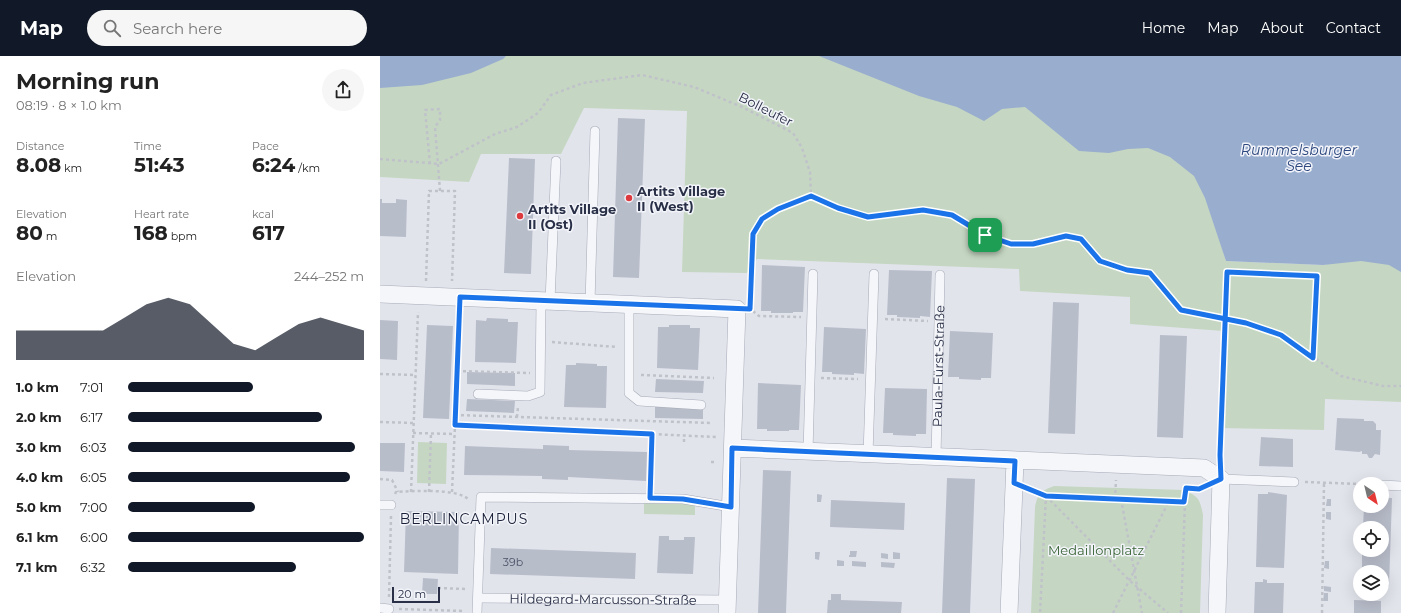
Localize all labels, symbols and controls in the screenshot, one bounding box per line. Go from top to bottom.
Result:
search box [87,10,367,46]
text: Map [20,17,63,40]
icon: search [101,17,123,39]
text: Search here [133,19,222,38]
text: Home [1142,19,1185,37]
text: Map [1207,19,1238,37]
text: About [1260,19,1304,37]
text: Contact [1326,19,1381,37]
text: Morning run [16,68,159,95]
button: share [322,69,364,111]
street label: Bolleufer [736,89,796,129]
text: 08:19 · 8 × 1.0 km [16,97,122,113]
text: Distance [16,139,64,153]
text: Time [134,139,162,153]
text: Pace [252,139,279,153]
water label: Rummelsburger See [1241,141,1358,175]
text: 8.08 [16,153,61,177]
text: 51:43 [134,153,184,177]
text: 6:24 [252,153,295,177]
text: km [61,161,82,175]
text: /km [295,161,320,175]
place label: Artits Village II (West) [636,183,725,214]
marker: Artits Village II (West) [624,193,634,203]
place label: Artits Village II (Ost) [527,201,616,232]
text: Elevation [16,207,67,221]
text: Heart rate [134,207,189,221]
text: kcal [252,207,274,221]
marker: Artits Village II (Ost) [515,211,525,221]
pin [968,218,1002,252]
text: 80 [16,221,43,245]
text: 168 [134,221,168,245]
text: 617 [252,221,285,245]
icon: arrive [974,224,996,246]
text: m [43,229,57,243]
text: bpm [168,229,197,243]
text: Elevation [16,268,76,284]
text: 244–252 m [294,268,364,284]
street label: Paula-Fürst-Straße [929,305,947,427]
text: 1.0 km [16,379,59,395]
text: 7:01 [80,379,103,395]
text: 2.0 km [16,409,62,425]
text: 6:17 [80,409,103,425]
text: 3.0 km [16,439,62,455]
text: 6:03 [80,439,106,455]
text: 4.0 km [16,469,63,485]
text: 6:05 [80,469,107,485]
north arrow [1353,477,1389,513]
map controls [1353,477,1389,601]
text: 5.0 km [16,499,62,515]
text: 7:00 [80,499,107,515]
district label: BERLINCAMPUS [400,510,528,528]
button: locate [1353,521,1389,557]
text: 6.1 km [16,529,58,545]
text: 6:00 [80,529,108,545]
park label: Medaillonplatz [1048,542,1144,558]
house number: 39b [503,555,523,569]
text: 7.1 km [16,559,58,575]
text: 6:32 [80,559,105,575]
button: layers [1353,565,1389,601]
scale bar [392,585,440,604]
text: 20 m [398,587,426,601]
street label: Hildegard-Marcusson-Straße [509,590,697,608]

